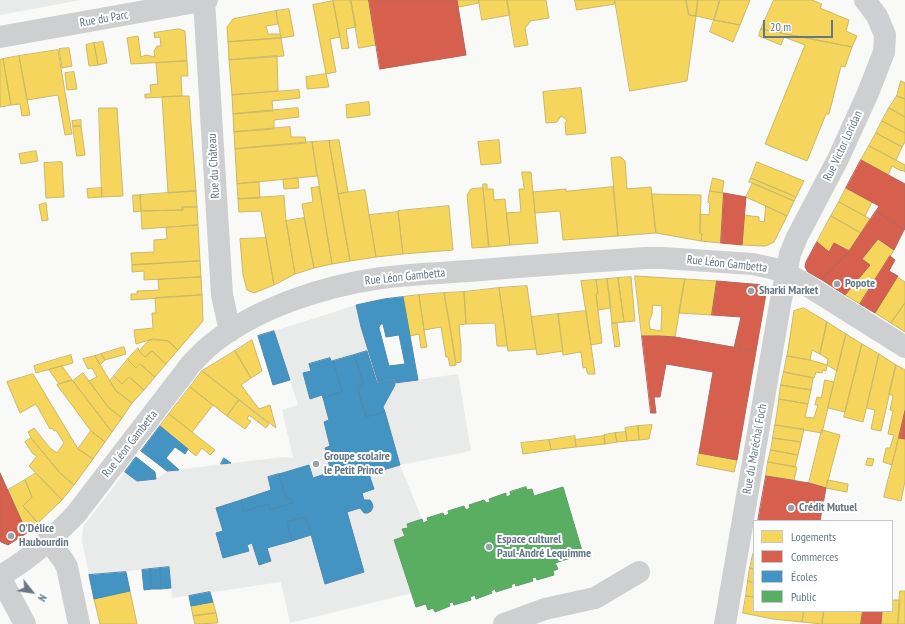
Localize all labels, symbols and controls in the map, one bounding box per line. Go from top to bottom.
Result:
street label: Rue du Parc [79,8,129,30]
scale bar [765,12,835,38]
text: 20 m [770,19,791,34]
street label: Rue Victor Loridan [820,109,866,183]
street label: Rue du Château [205,133,223,199]
street label: Rue Léon Gambetta [686,253,768,275]
street label: Rue Léon Gambetta [364,266,446,288]
place label: Popote [845,277,875,291]
marker: Popote [832,279,842,289]
place label: Sharki Market [759,284,818,298]
marker: Sharki Market [746,286,756,296]
street label: Rue du Maréchal Foch [740,403,770,495]
street label: Rue Léon Gambetta [99,408,161,480]
place label: Groupe scolaire le Petit Prince [324,450,390,478]
marker: Groupe scolaire le Petit Prince [311,459,321,469]
place label: Crédit Mutuel [799,501,857,515]
marker: Crédit Mutuel [786,503,796,513]
legend [753,520,893,612]
place label: O'Délice Haubourdin [19,522,69,550]
text: Logements [791,529,836,544]
marker: O'Délice Haubourdin [6,531,16,541]
place label: Espace culturel Paul-André Lequimme [497,533,591,561]
marker: Espace culturel Paul-André Lequimme [484,542,494,552]
text: Commerces [791,549,838,564]
text: Écoles [791,569,817,584]
north arrow [12,572,52,612]
text: Public [791,589,816,604]
text: N [35,592,50,604]

